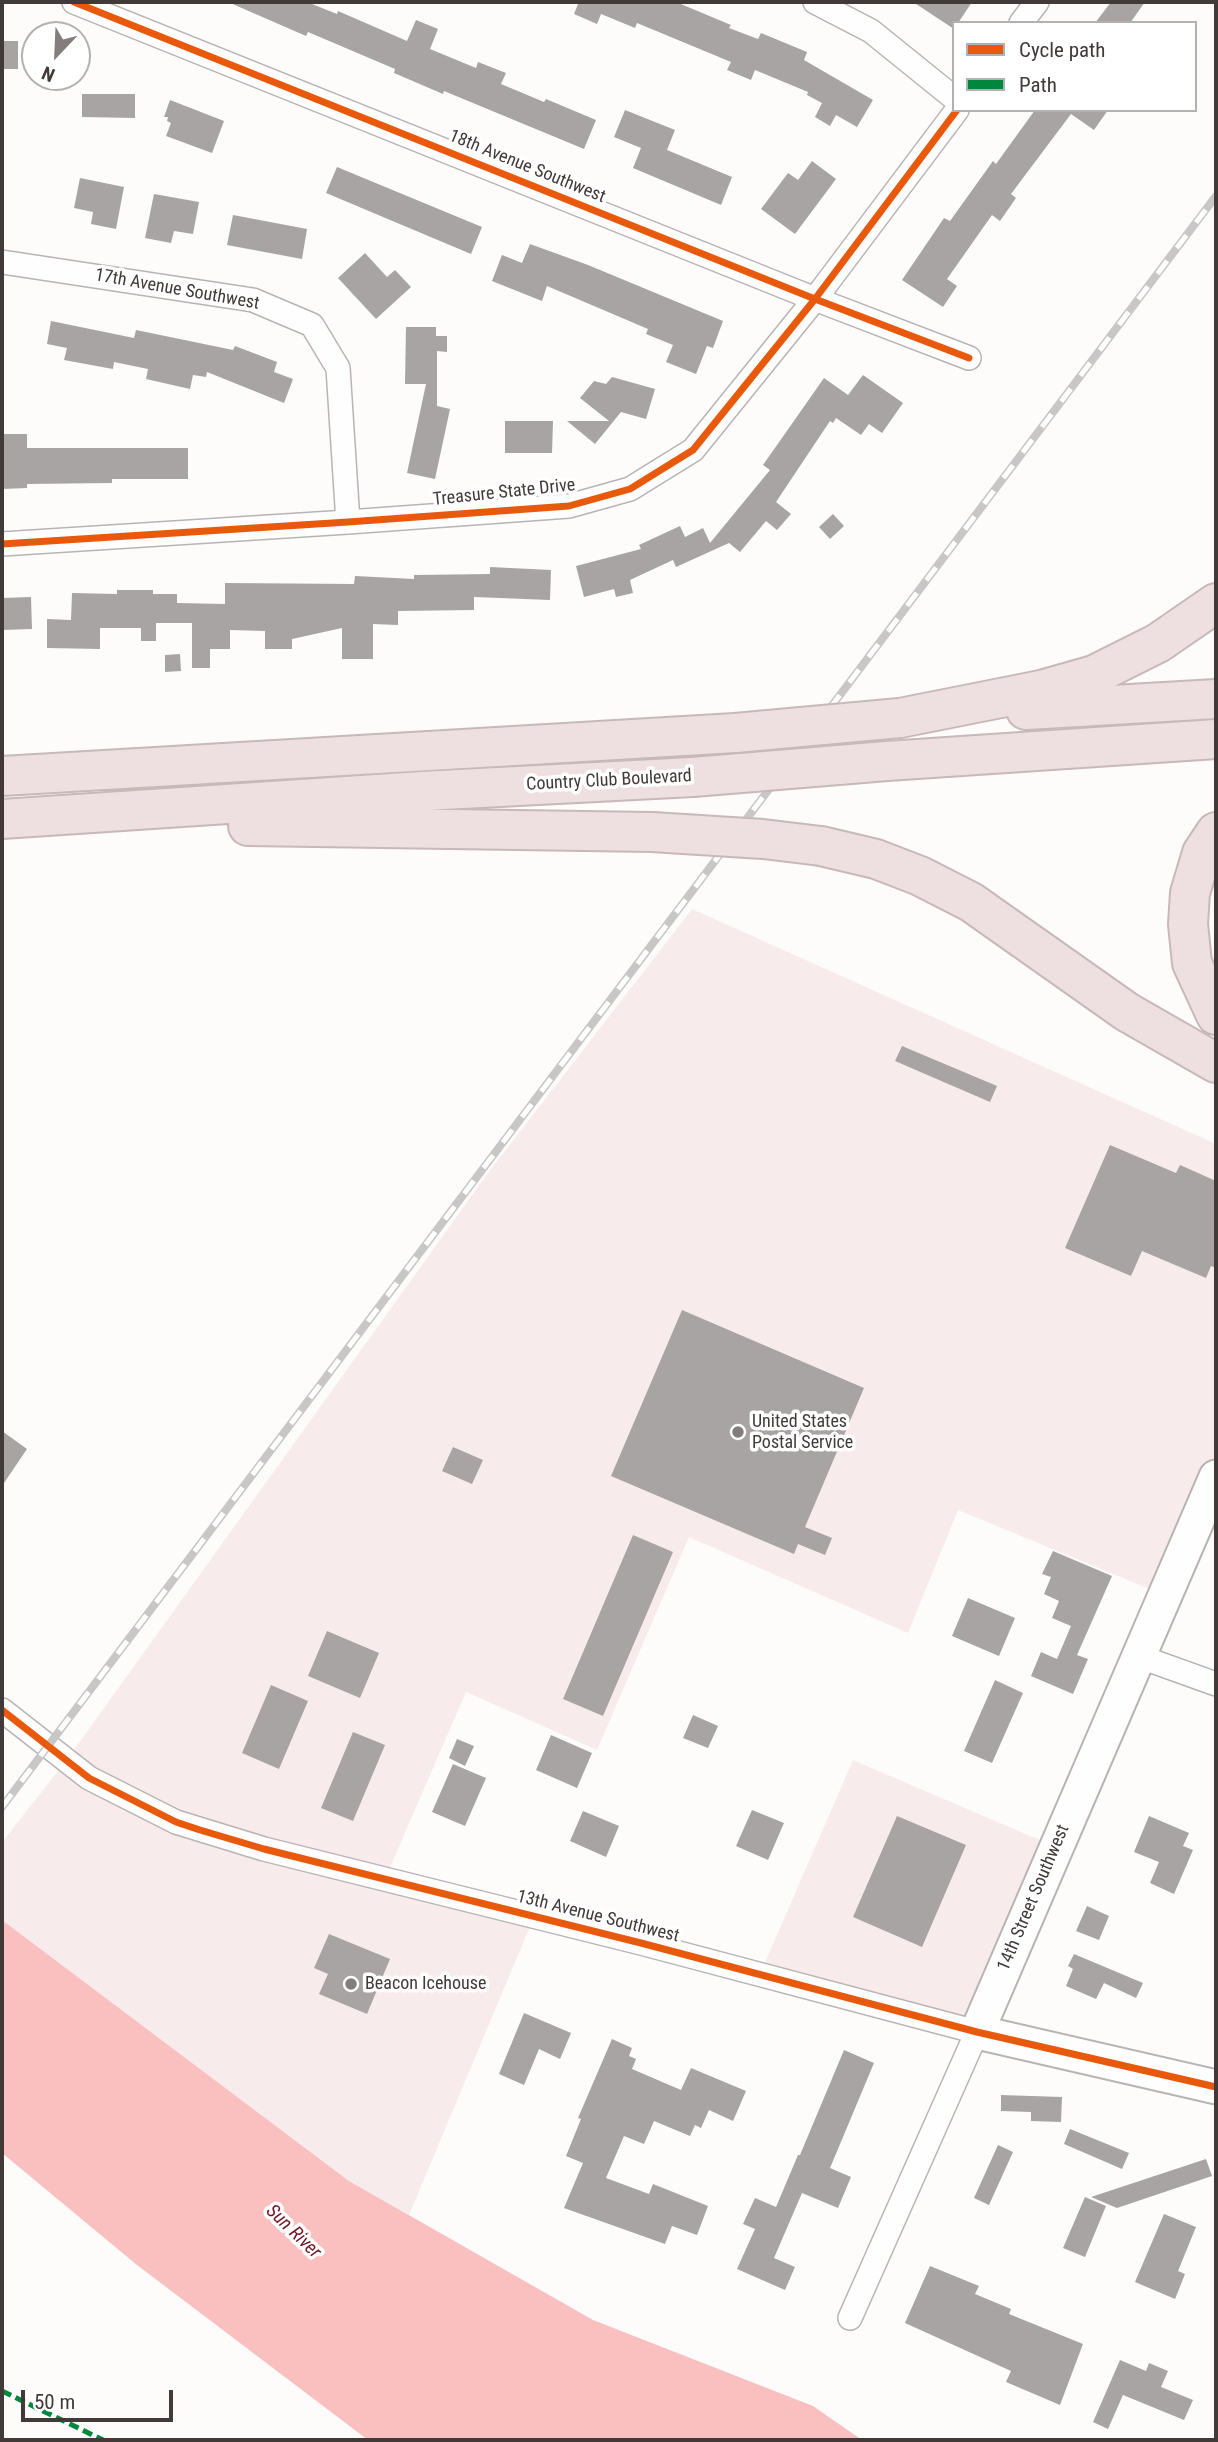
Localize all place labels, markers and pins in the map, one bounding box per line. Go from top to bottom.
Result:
place label: United States Postal Service [752,1411,853,1454]
marker: United States Postal Service [730,1424,746,1440]
place label: Beacon Icehouse [365,1973,486,1995]
marker: Beacon Icehouse [343,1976,359,1992]

